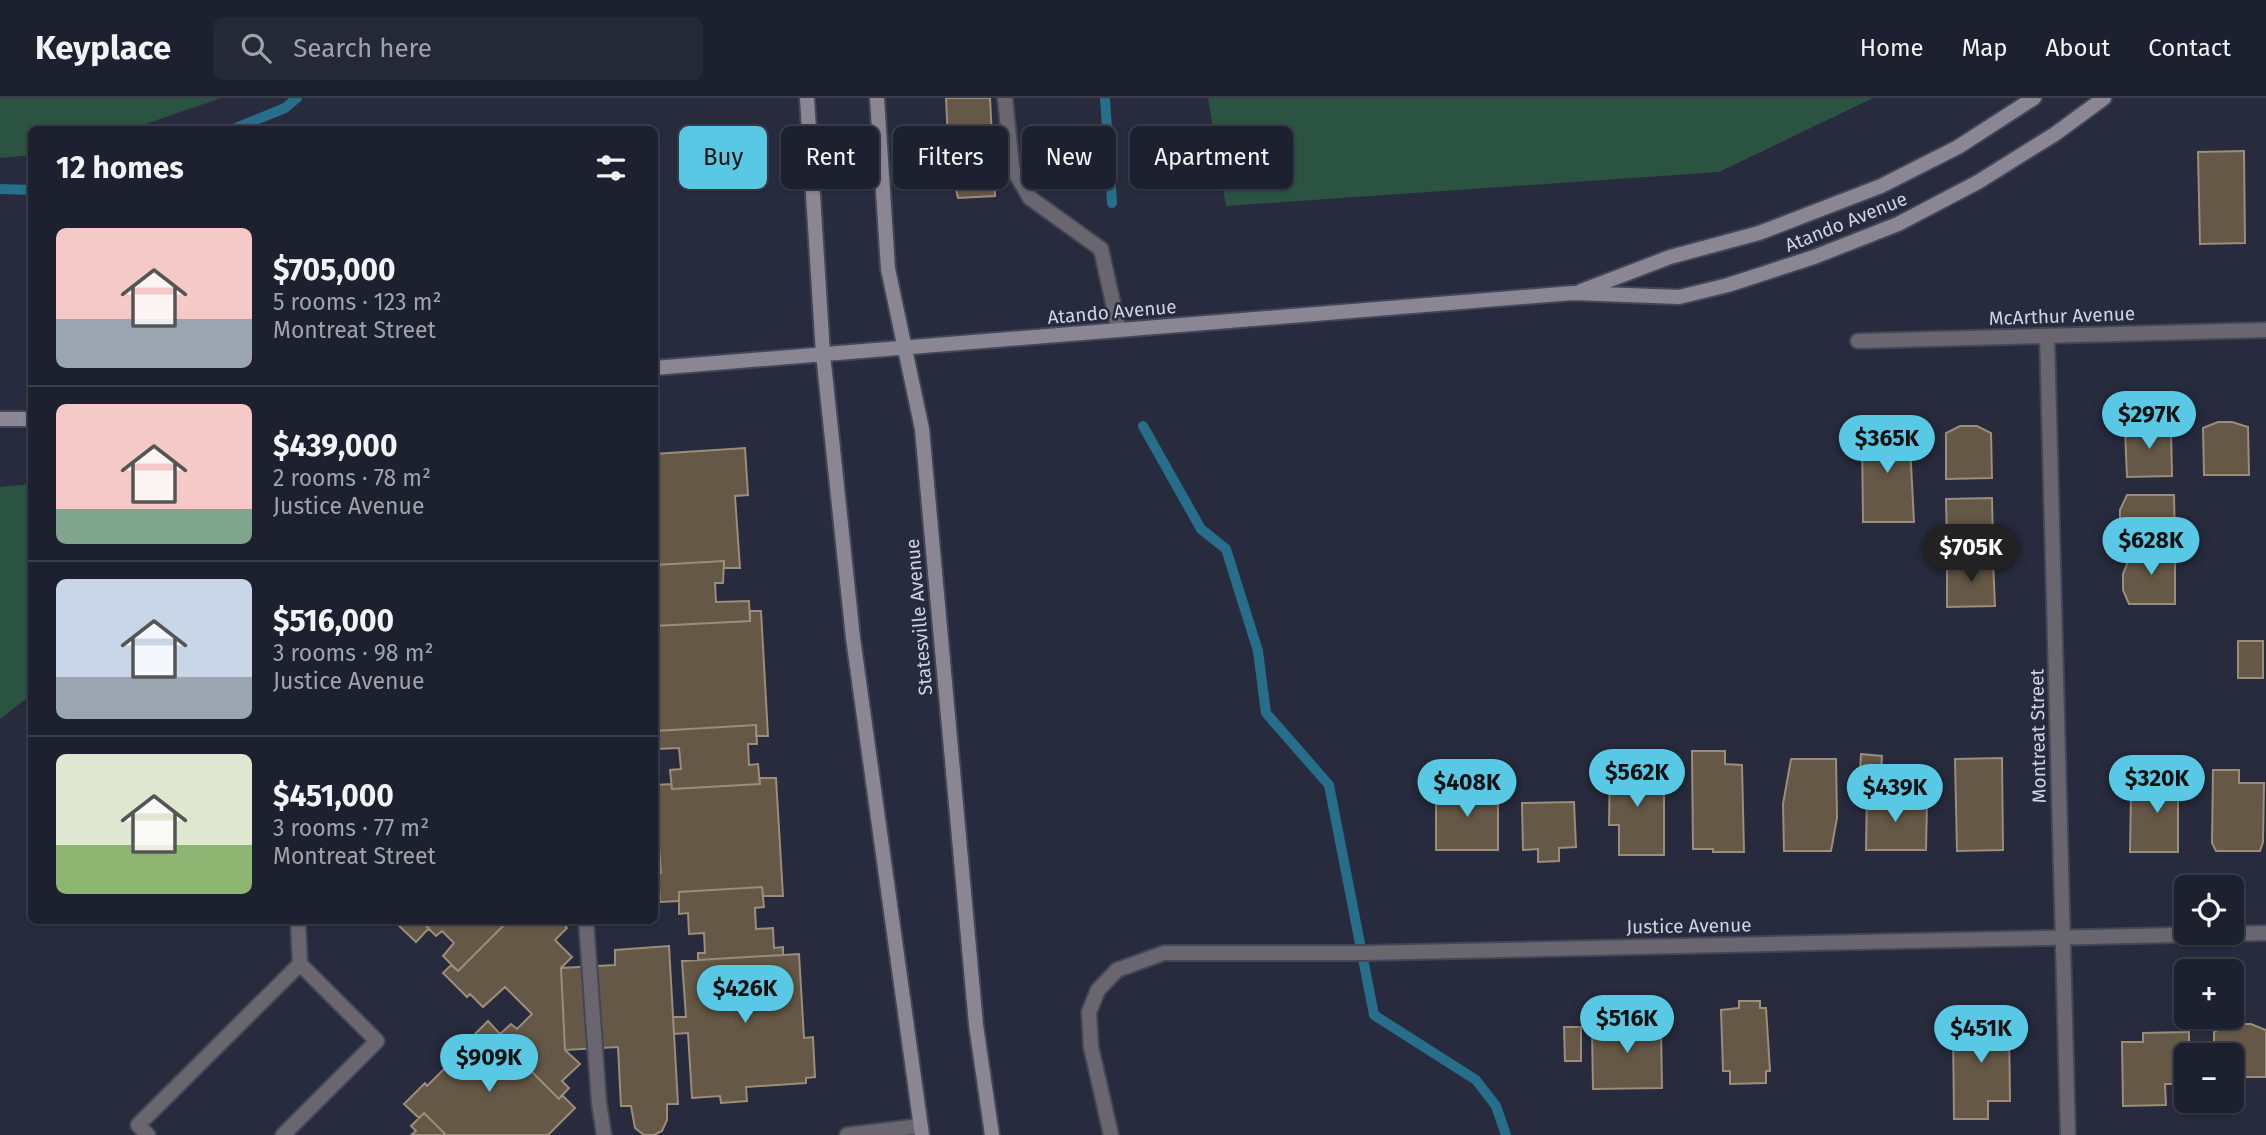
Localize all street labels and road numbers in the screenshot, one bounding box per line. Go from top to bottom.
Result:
street label: Atando Avenue [1782,187,1910,257]
street label: Atando Avenue [1046,295,1178,329]
street label: McArthur Avenue [1988,302,2136,330]
street label: Statesville Avenue [901,538,937,696]
street label: Montreat Street [2025,668,2051,803]
street label: Justice Avenue [1626,913,1752,939]

